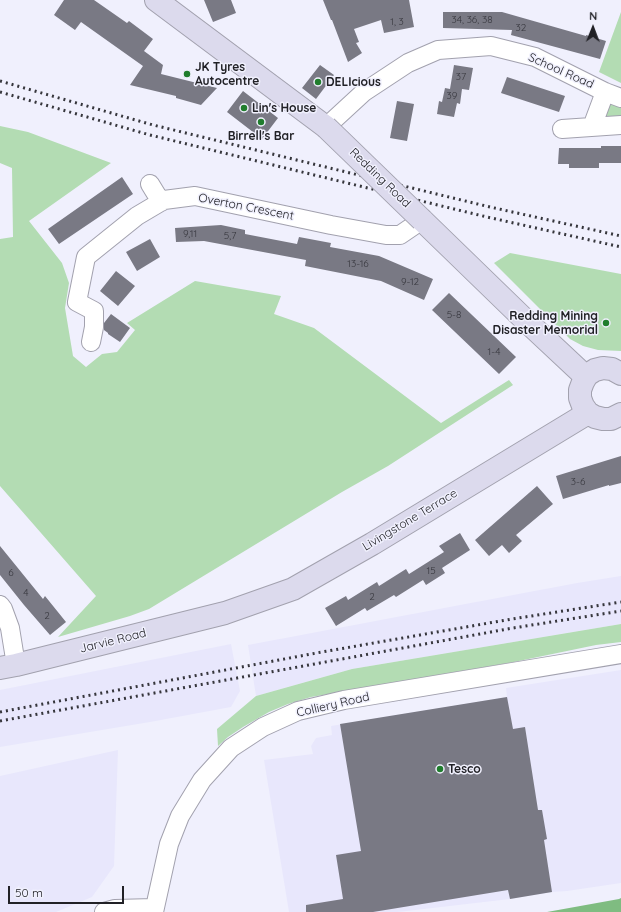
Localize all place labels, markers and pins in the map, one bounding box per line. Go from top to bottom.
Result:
place label: JK Tyres Autocentre [195,60,259,88]
marker: JK Tyres Autocentre [182,69,192,79]
place label: DELIcious [326,75,381,89]
marker: DELIcious [313,77,323,87]
place label: Lin's House [252,101,316,115]
marker: Lin's House [239,103,249,113]
marker: Birrell's Bar [256,117,266,127]
place label: Birrell's Bar [228,129,294,143]
place label: Redding Mining Disaster Memorial [493,309,598,337]
marker: Redding Mining Disaster Memorial [601,318,611,328]
place label: Tesco [448,762,481,776]
marker: Tesco [435,764,445,774]

